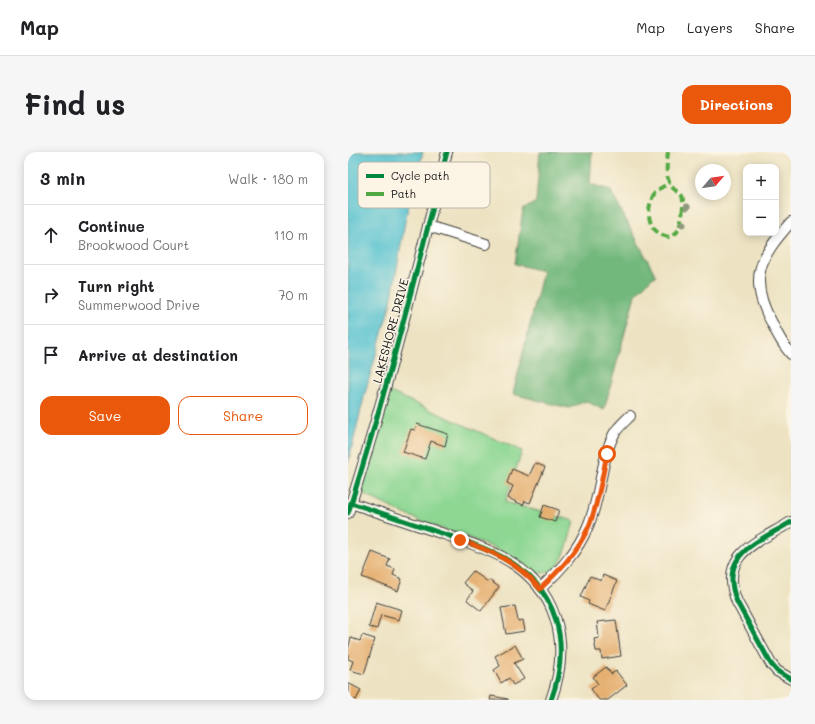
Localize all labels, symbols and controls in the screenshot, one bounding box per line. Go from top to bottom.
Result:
text: Map [20,15,59,40]
text: Map [636,18,665,37]
text: Layers [687,18,733,37]
text: Share [755,18,795,37]
button: Directions [682,85,791,124]
text: Find us [24,86,125,122]
legend [358,162,490,208]
north arrow [695,164,731,200]
map controls [743,164,779,236]
button: + [743,164,779,200]
text: 3 min [40,167,85,189]
text: Cycle path [391,168,449,183]
text: Walk · 180 m [228,170,308,187]
text: Path [391,186,416,201]
button: − [743,200,779,236]
text: Continue [78,216,145,236]
icon: ahead [40,224,62,246]
text: 110 m [274,226,308,243]
text: Brookwood Court [78,236,189,253]
text: Turn right [78,276,155,296]
street label: LAKESHORE DRIVE [368,277,412,385]
icon: right [40,284,62,306]
text: 70 m [278,286,308,303]
text: Summerwood Drive [78,296,200,313]
icon: arrive [40,344,62,366]
text: Arrive at destination [78,345,238,365]
button: Save [40,396,170,435]
button: Share [178,396,308,435]
route start [598,445,616,463]
route end [451,531,469,549]

